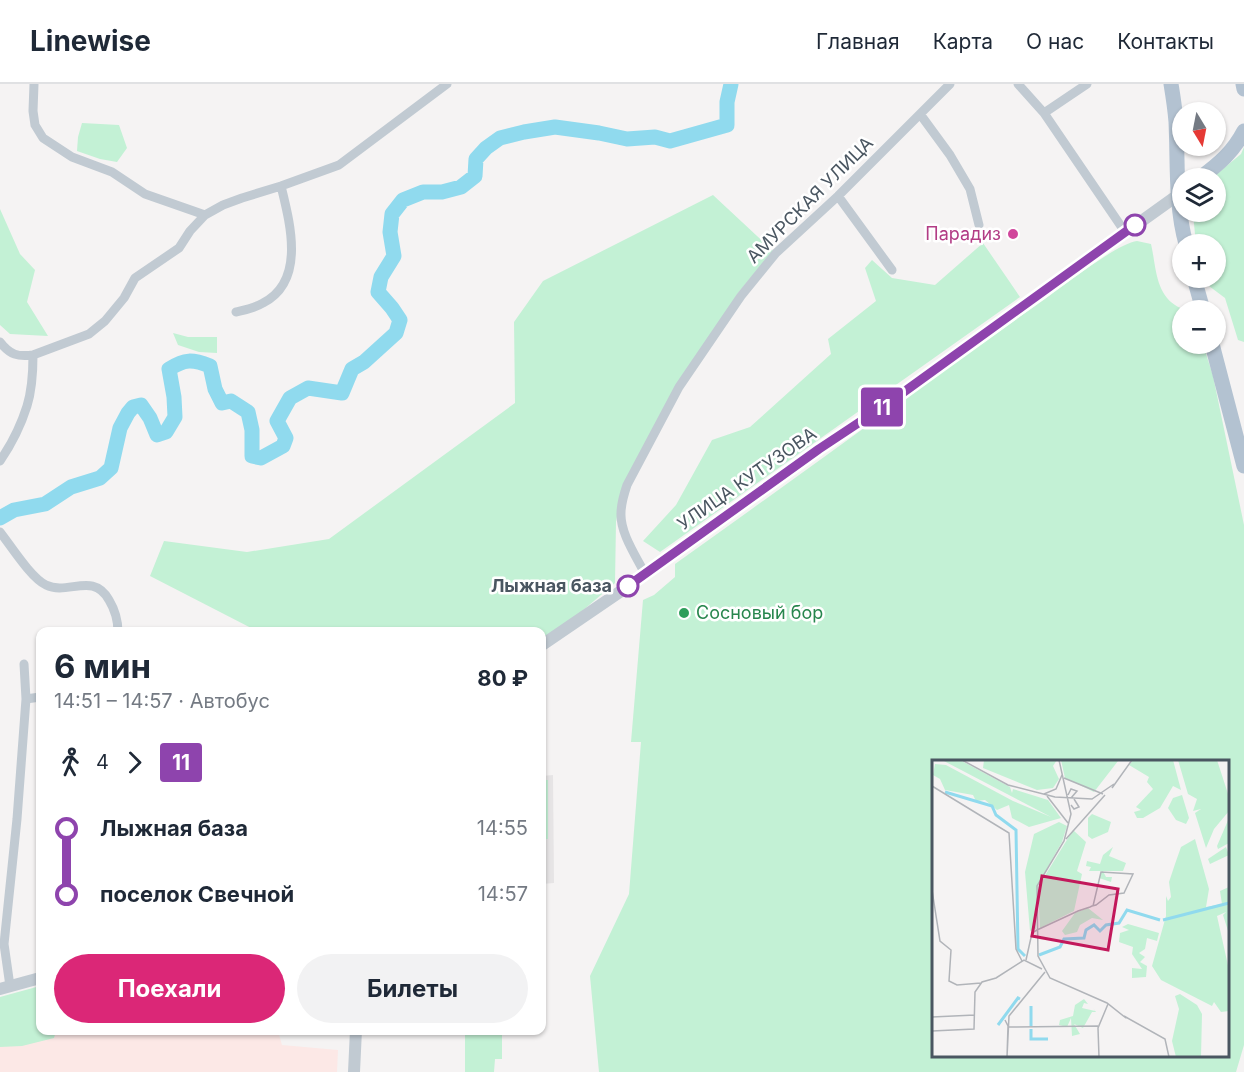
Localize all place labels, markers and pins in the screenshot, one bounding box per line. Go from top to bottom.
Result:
unlabelled marker [1124,214,1146,236]
place label: Парадиз [925,223,1001,244]
marker: Парадиз [1006,227,1020,241]
place label: Лыжная база [491,575,612,596]
marker: Лыжная база [617,575,639,597]
place label: Сосновый бор [696,602,823,623]
marker: Сосновый бор [677,606,691,620]

